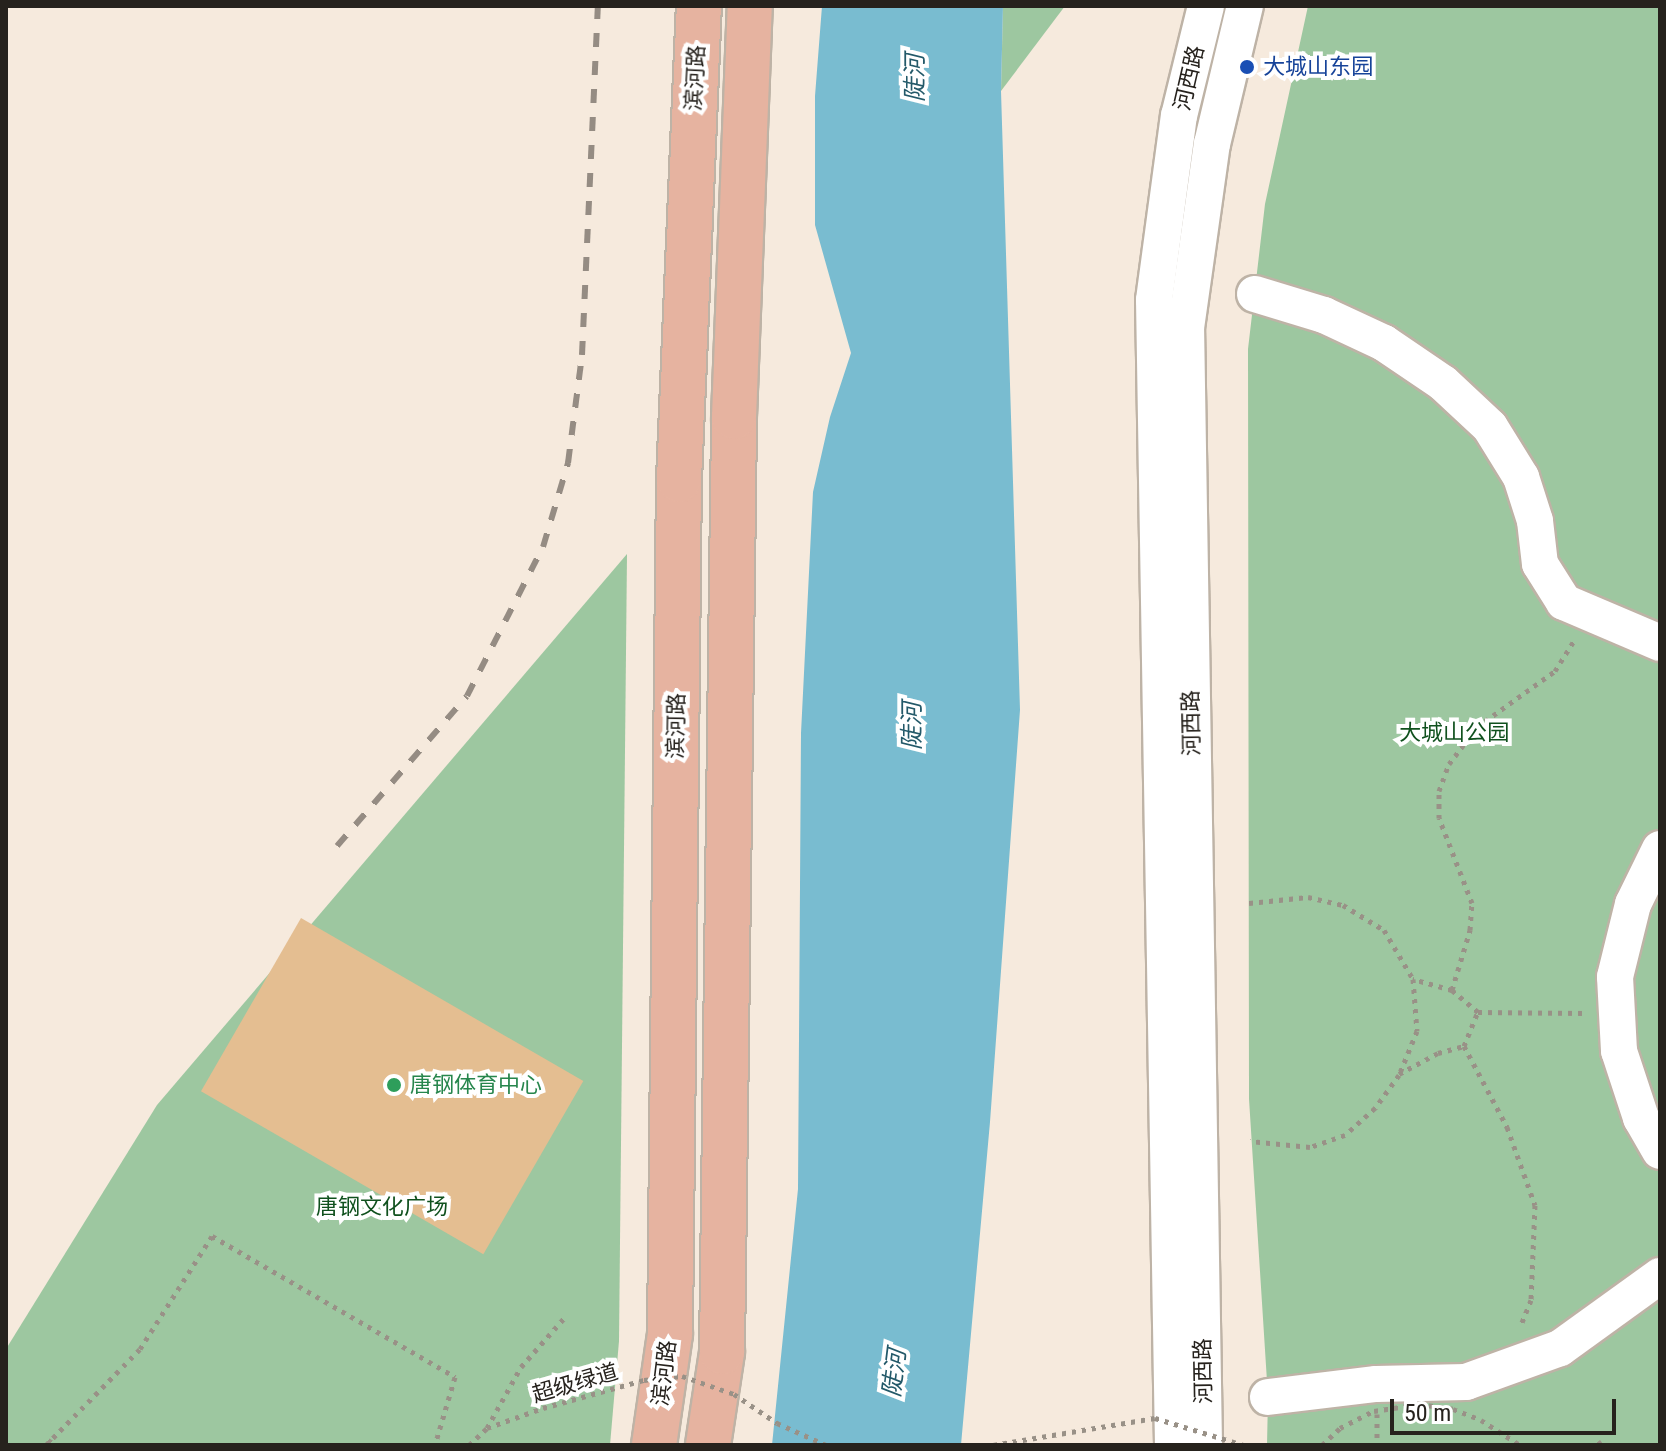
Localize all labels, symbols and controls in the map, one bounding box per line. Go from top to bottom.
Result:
street label: 河西路 [1169,43,1209,113]
street label: 滨河路 [680,44,710,112]
water label: 陡河 [902,54,930,102]
place label: 大城山东园 [1263,54,1373,80]
marker: 大城山东园 [1238,58,1256,76]
street label: 河西路 [1177,690,1205,756]
street label: 滨河路 [662,693,690,759]
water label: 陡河 [899,702,927,750]
park label: 大城山公园 [1399,720,1509,746]
place label: 唐钢体育中心 [410,1072,542,1098]
marker: 唐钢体育中心 [385,1076,403,1094]
park label: 唐钢文化广场 [316,1194,448,1220]
street label: 河西路 [1189,1338,1217,1404]
street label: 滨河路 [647,1339,681,1407]
water label: 陡河 [878,1347,912,1399]
street label: 超级绿道 [529,1358,621,1408]
scale bar [1394,1383,1620,1433]
text: 50 m [1404,1399,1451,1427]

